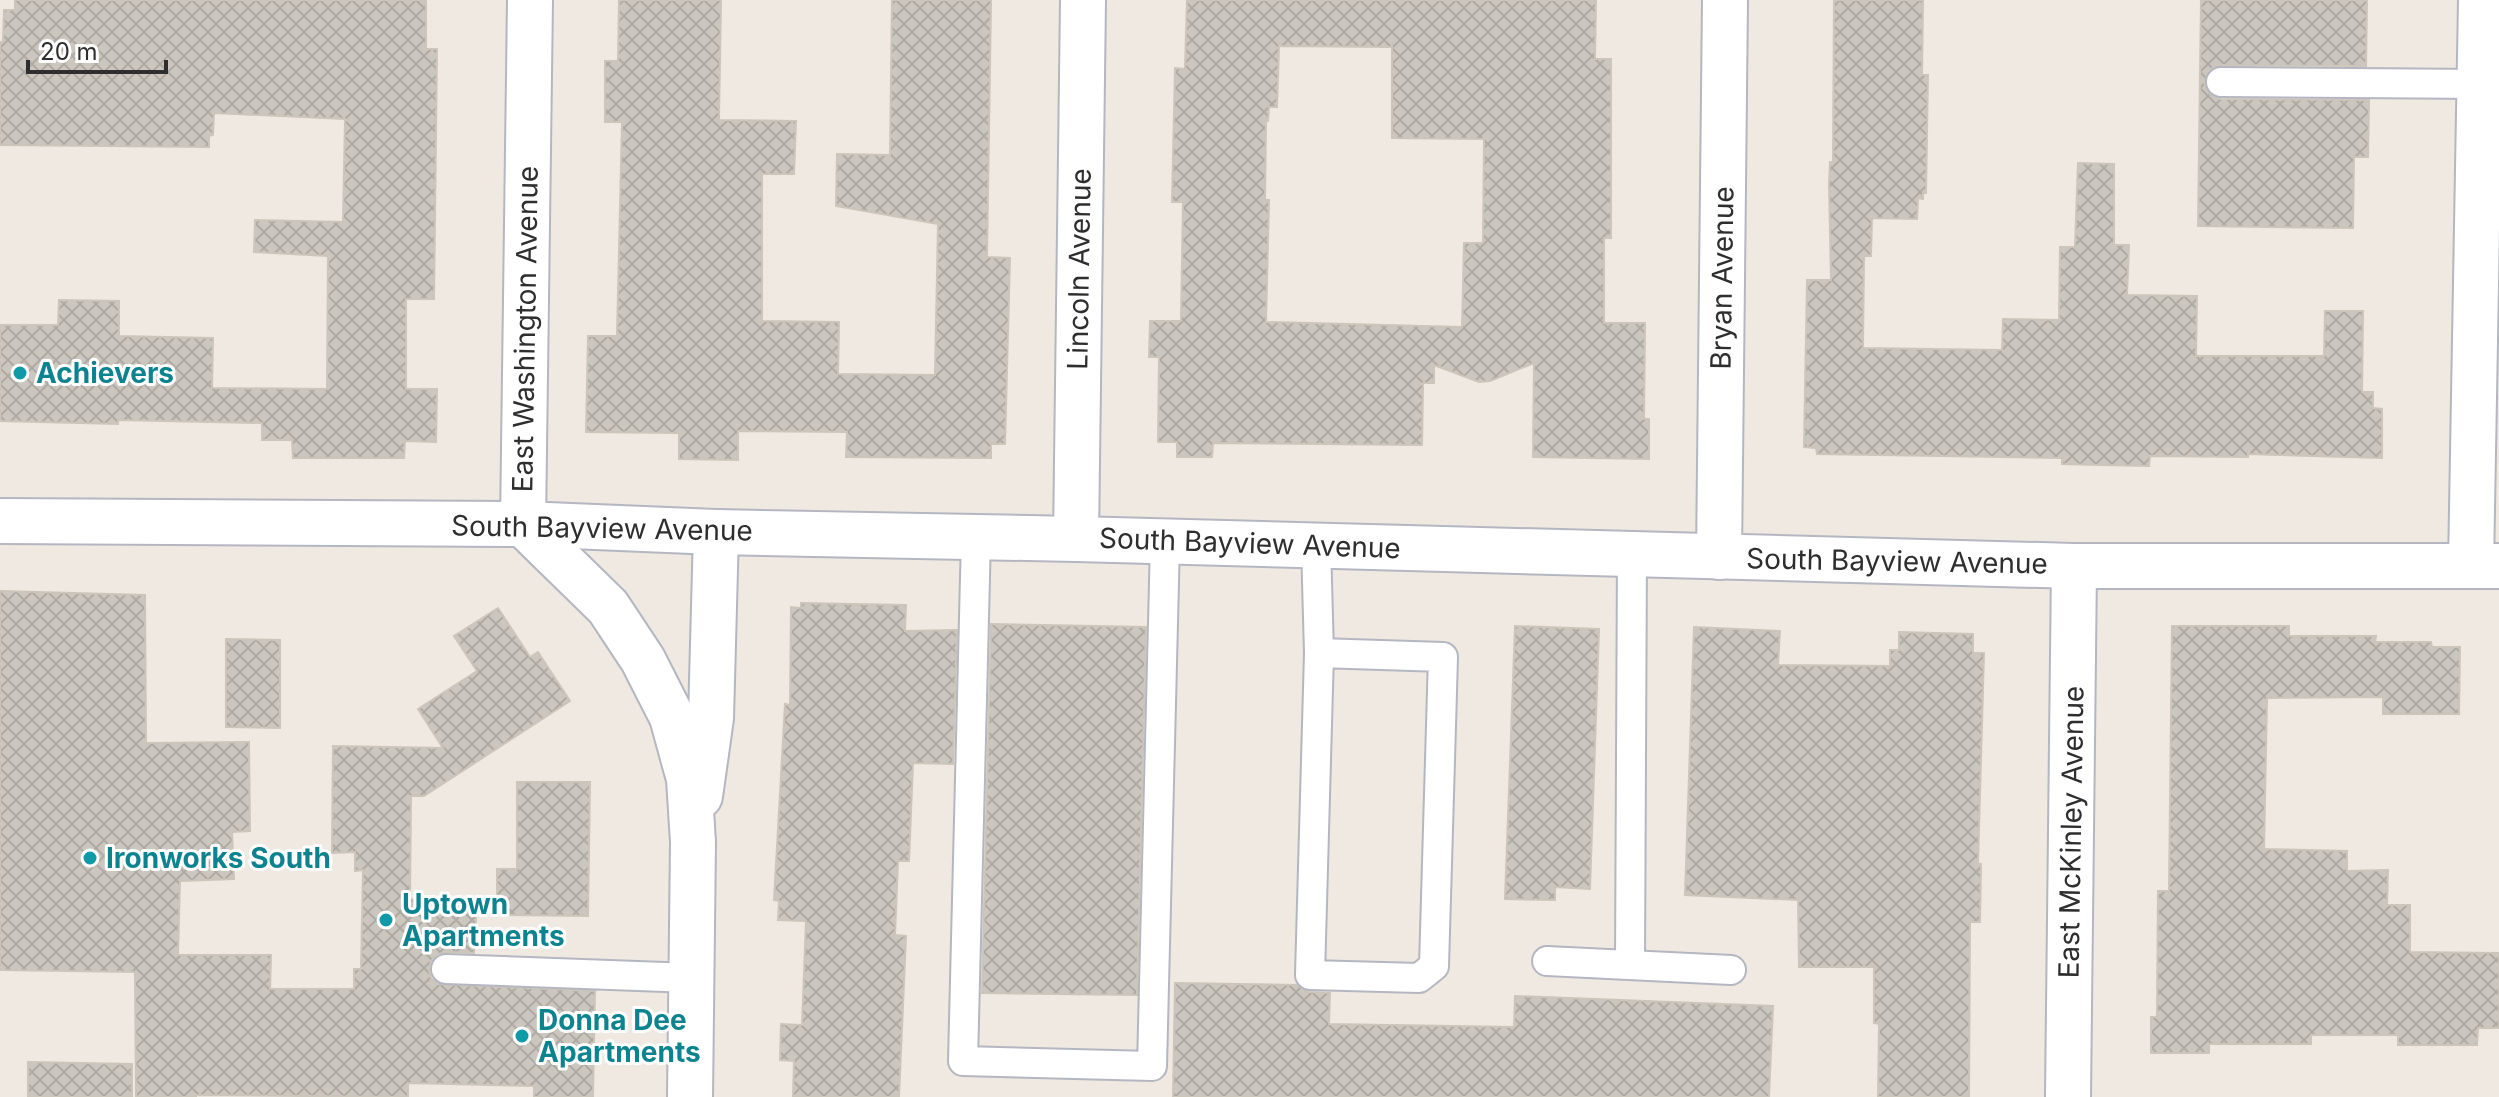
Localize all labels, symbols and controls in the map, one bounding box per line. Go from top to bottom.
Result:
scale bar [28,24,166,74]
text: 20 m [40,37,98,66]
street label: East Washington Avenue [505,165,545,493]
street label: Lincoln Avenue [1060,168,1098,370]
street label: Bryan Avenue [1703,186,1741,370]
place label: Achievers [36,356,174,390]
marker: Achievers [11,364,29,382]
street label: South Bayview Avenue [451,508,753,548]
street label: South Bayview Avenue [1099,521,1401,565]
street label: South Bayview Avenue [1746,541,2048,581]
street label: East McKinley Avenue [2051,685,2091,979]
place label: Ironworks South [106,841,331,875]
marker: Ironworks South [81,849,99,867]
place label: Uptown Apartments [402,887,565,953]
marker: Uptown Apartments [377,911,395,929]
place label: Donna Dee Apartments [538,1003,701,1069]
marker: Donna Dee Apartments [513,1027,531,1045]

